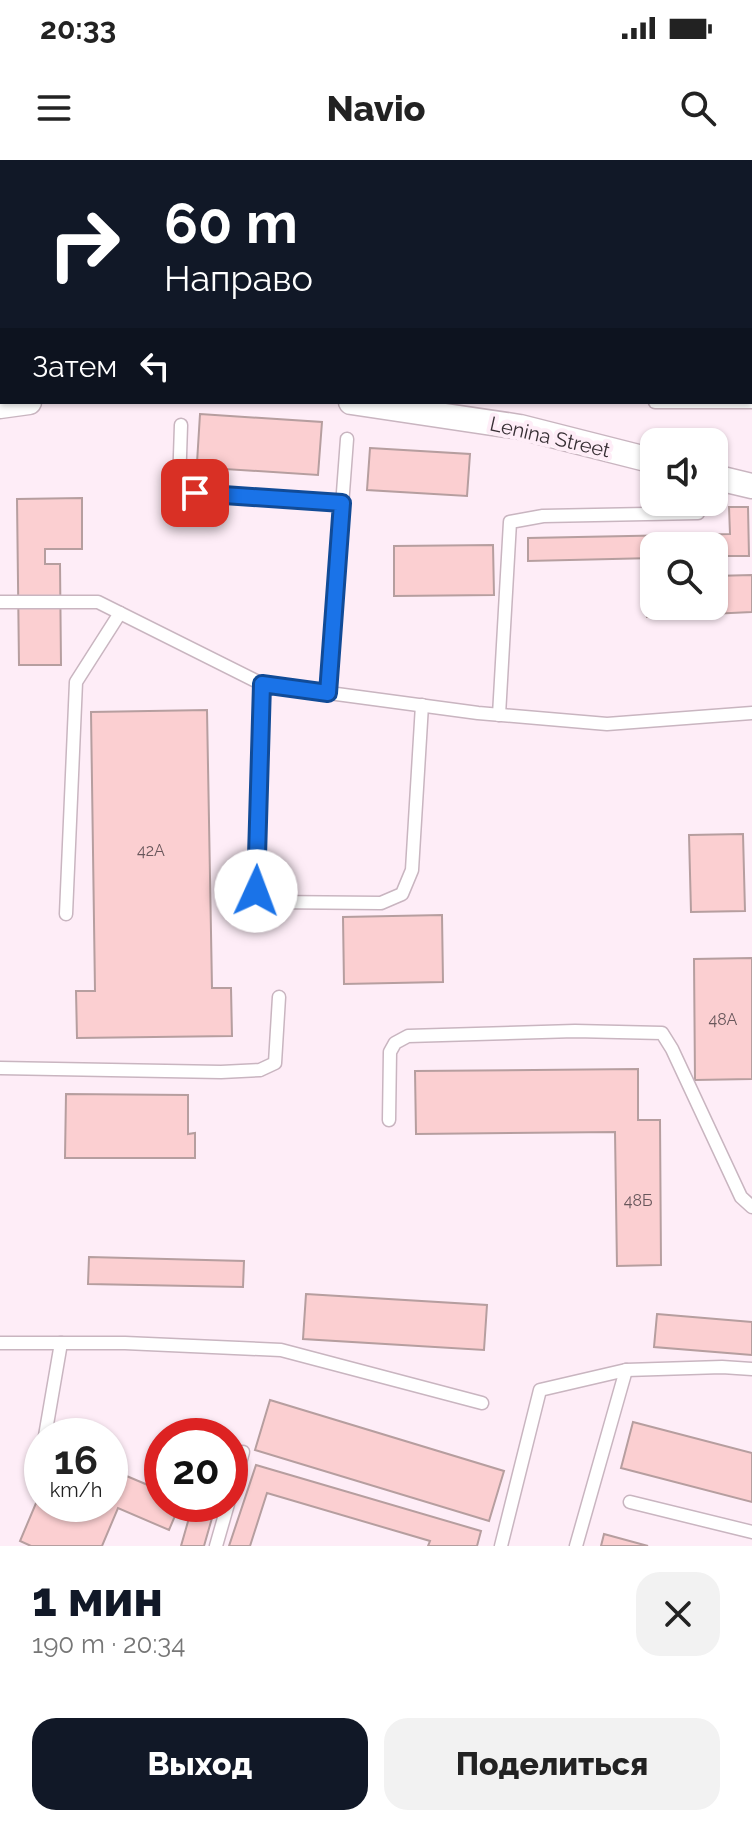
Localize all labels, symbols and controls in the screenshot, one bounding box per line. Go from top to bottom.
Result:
text: 20:33 [40,11,116,46]
icon: menu [32,86,76,130]
icon: search [676,86,720,130]
text: Navio [326,87,426,129]
text: 60 m [164,190,298,256]
icon: right [32,192,136,296]
text: Направо [164,257,313,299]
icon: left [133,344,177,388]
text: Затем [32,349,117,384]
street label: Lenina Street [488,412,613,463]
map controls [640,428,728,620]
button: sound [640,428,728,516]
pin [161,459,229,527]
icon: arrive [173,471,217,515]
button: search [640,532,728,620]
house number: 42А [137,841,165,860]
position arrow [214,849,298,933]
house number: 48А [709,1010,738,1029]
house number: 48Б [624,1191,652,1210]
speed limit sign: 20 [144,1418,248,1522]
text: 16 [54,1436,98,1483]
text: km/h [50,1478,102,1502]
text: 1 мин [32,1571,163,1627]
button: close [636,1572,720,1656]
text: 190 m · 20:34 [32,1629,185,1659]
button: Выход [32,1718,368,1810]
button: Поделиться [384,1718,720,1810]

